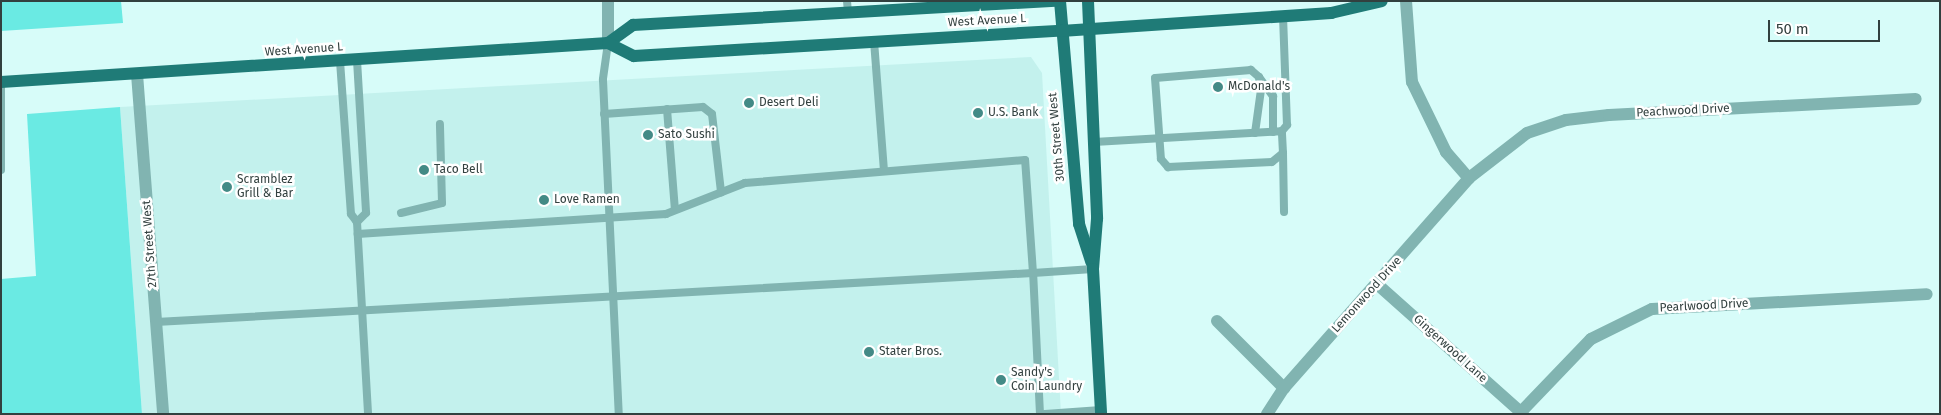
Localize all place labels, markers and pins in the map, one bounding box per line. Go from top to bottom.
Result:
place label: McDonald's [1228,80,1290,94]
marker: McDonald's [1212,81,1224,93]
place label: Desert Deli [759,96,819,110]
marker: Desert Deli [743,97,755,109]
place label: U.S. Bank [988,106,1038,120]
marker: U.S. Bank [972,107,984,119]
place label: Sato Sushi [658,128,715,142]
marker: Sato Sushi [642,129,654,141]
place label: Taco Bell [434,163,483,177]
marker: Taco Bell [418,164,430,176]
place label: Scramblez Grill & Bar [237,173,293,201]
marker: Scramblez Grill & Bar [221,181,233,193]
place label: Love Ramen [554,193,620,207]
marker: Love Ramen [538,194,550,206]
place label: Stater Bros. [879,345,942,359]
marker: Stater Bros. [863,346,875,358]
place label: Sandy's Coin Laundry [1011,366,1082,394]
marker: Sandy's Coin Laundry [995,374,1007,386]

